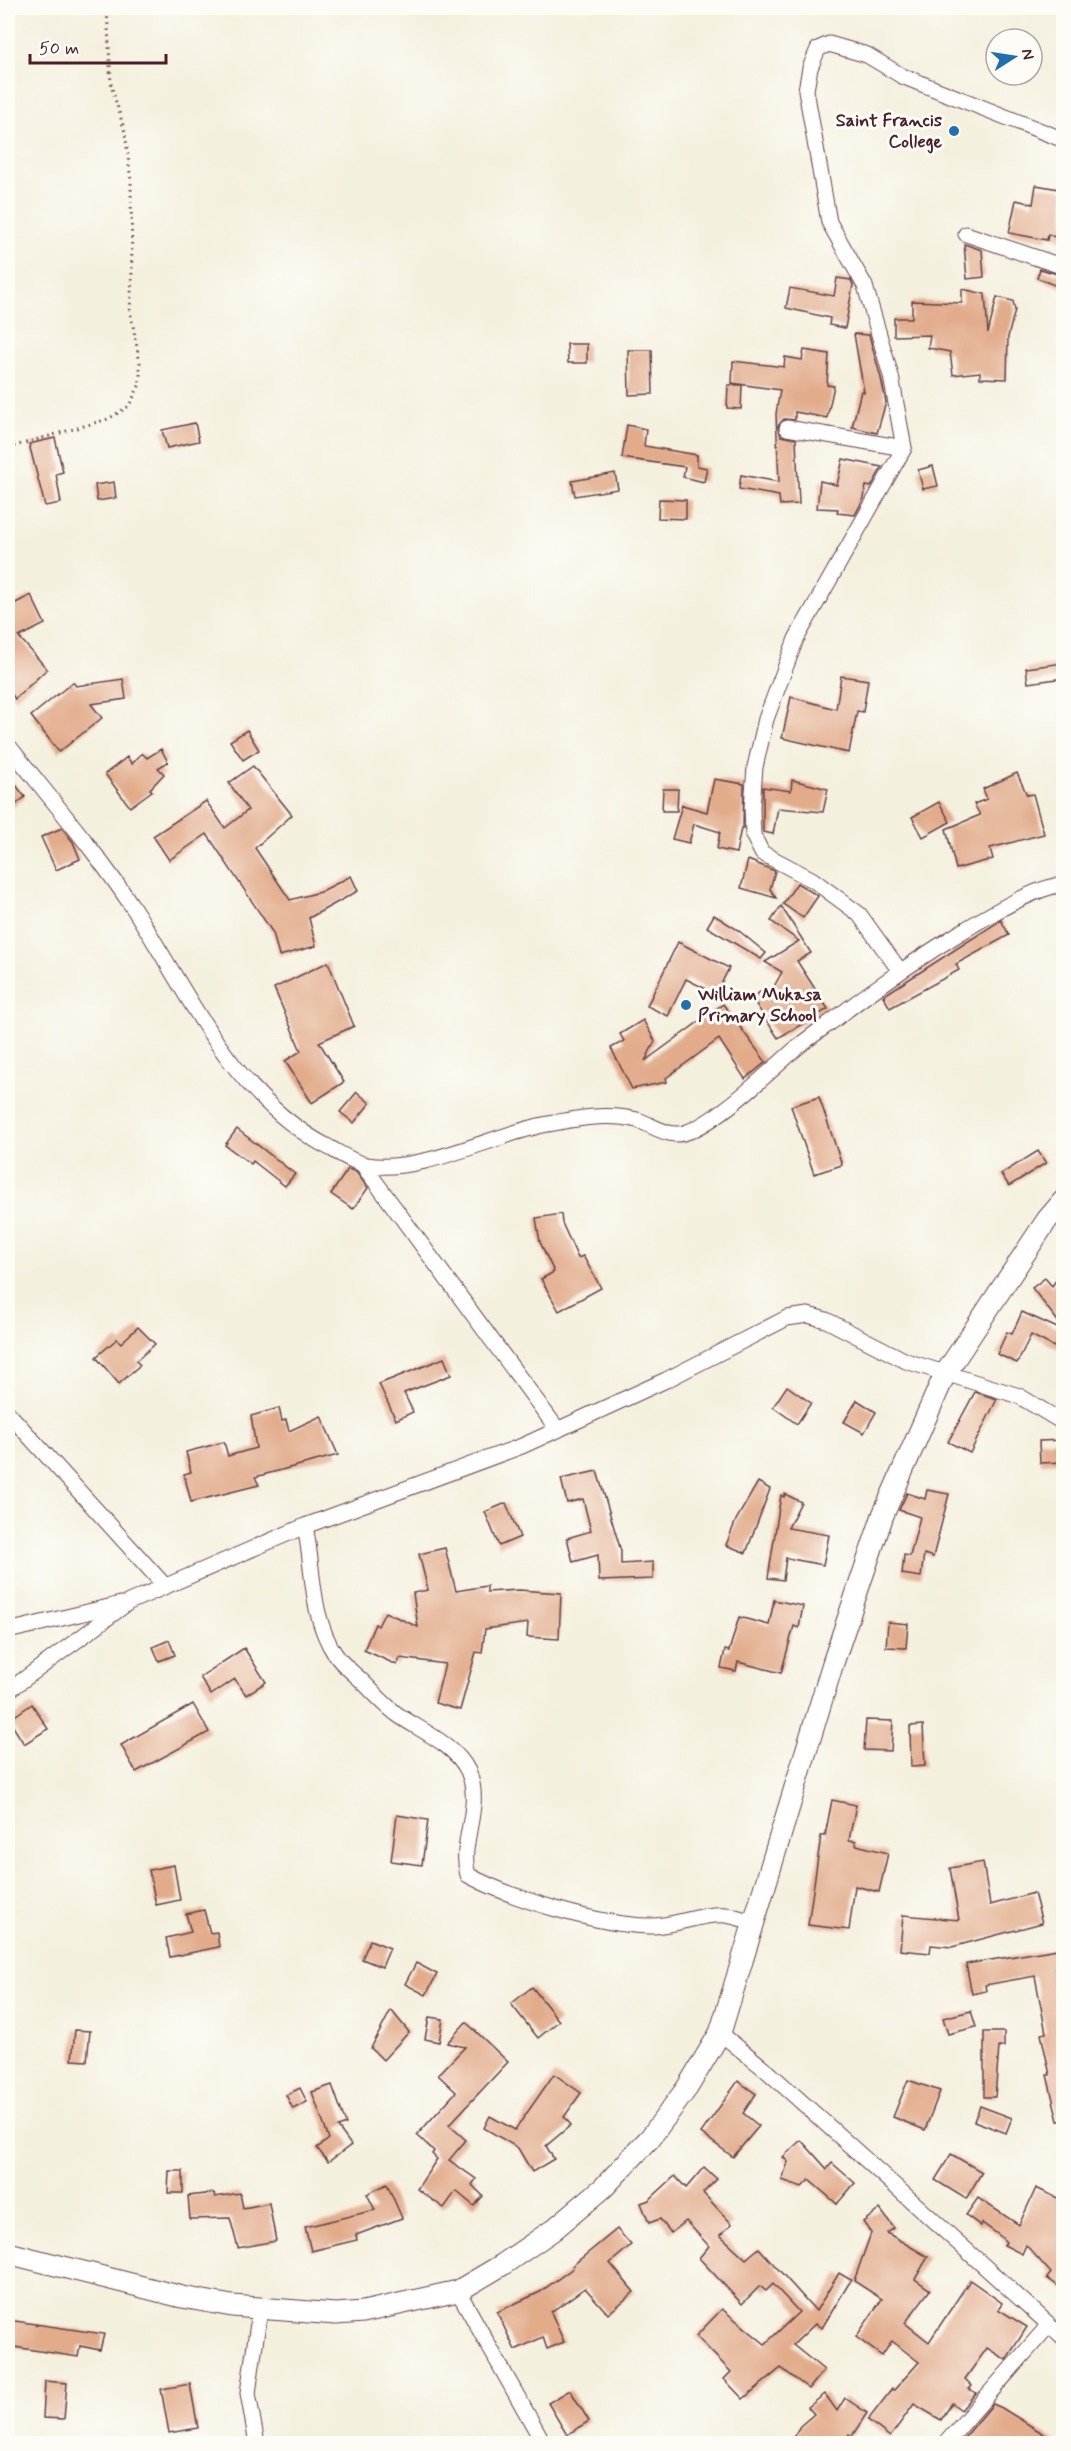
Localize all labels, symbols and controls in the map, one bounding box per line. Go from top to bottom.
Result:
scale bar [30,27,166,65]
north arrow [984,27,1044,87]
text: 50 m [39,37,79,61]
text: N [1016,47,1039,62]
place label: Saint Francis College [836,109,943,154]
marker: Saint Francis College [947,124,961,138]
place label: William Mukasa Primary School [697,983,822,1028]
marker: William Mukasa Primary School [679,998,693,1012]

